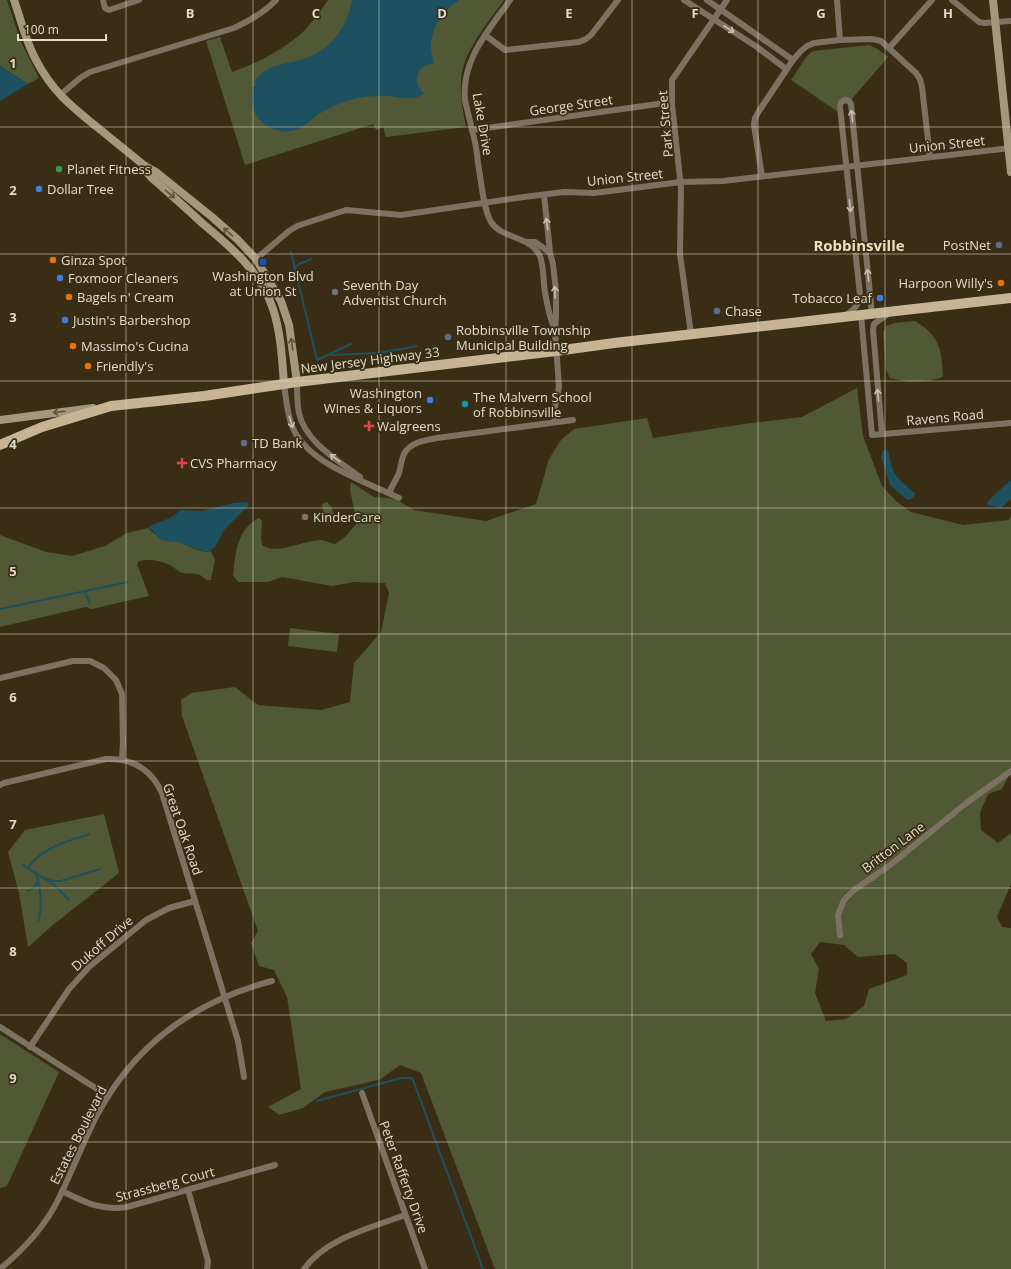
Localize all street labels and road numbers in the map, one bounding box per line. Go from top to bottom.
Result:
street label: George Street [528,90,614,120]
street label: Park Street [653,90,677,158]
street label: Lake Drive [469,91,497,157]
street label: Union Street [908,131,986,157]
street label: Union Street [586,164,664,190]
street label: New Jersey Highway 33 [299,343,441,377]
street label: Ravens Road [906,405,984,429]
street label: Great Oak Road [159,781,207,877]
street label: Britton Lane [858,817,928,877]
street label: Dukoff Drive [67,911,137,975]
street label: Estates Boulevard [45,1083,111,1187]
street label: Peter Rafferty Drive [375,1118,433,1236]
street label: Strassberg Court [114,1162,217,1206]

